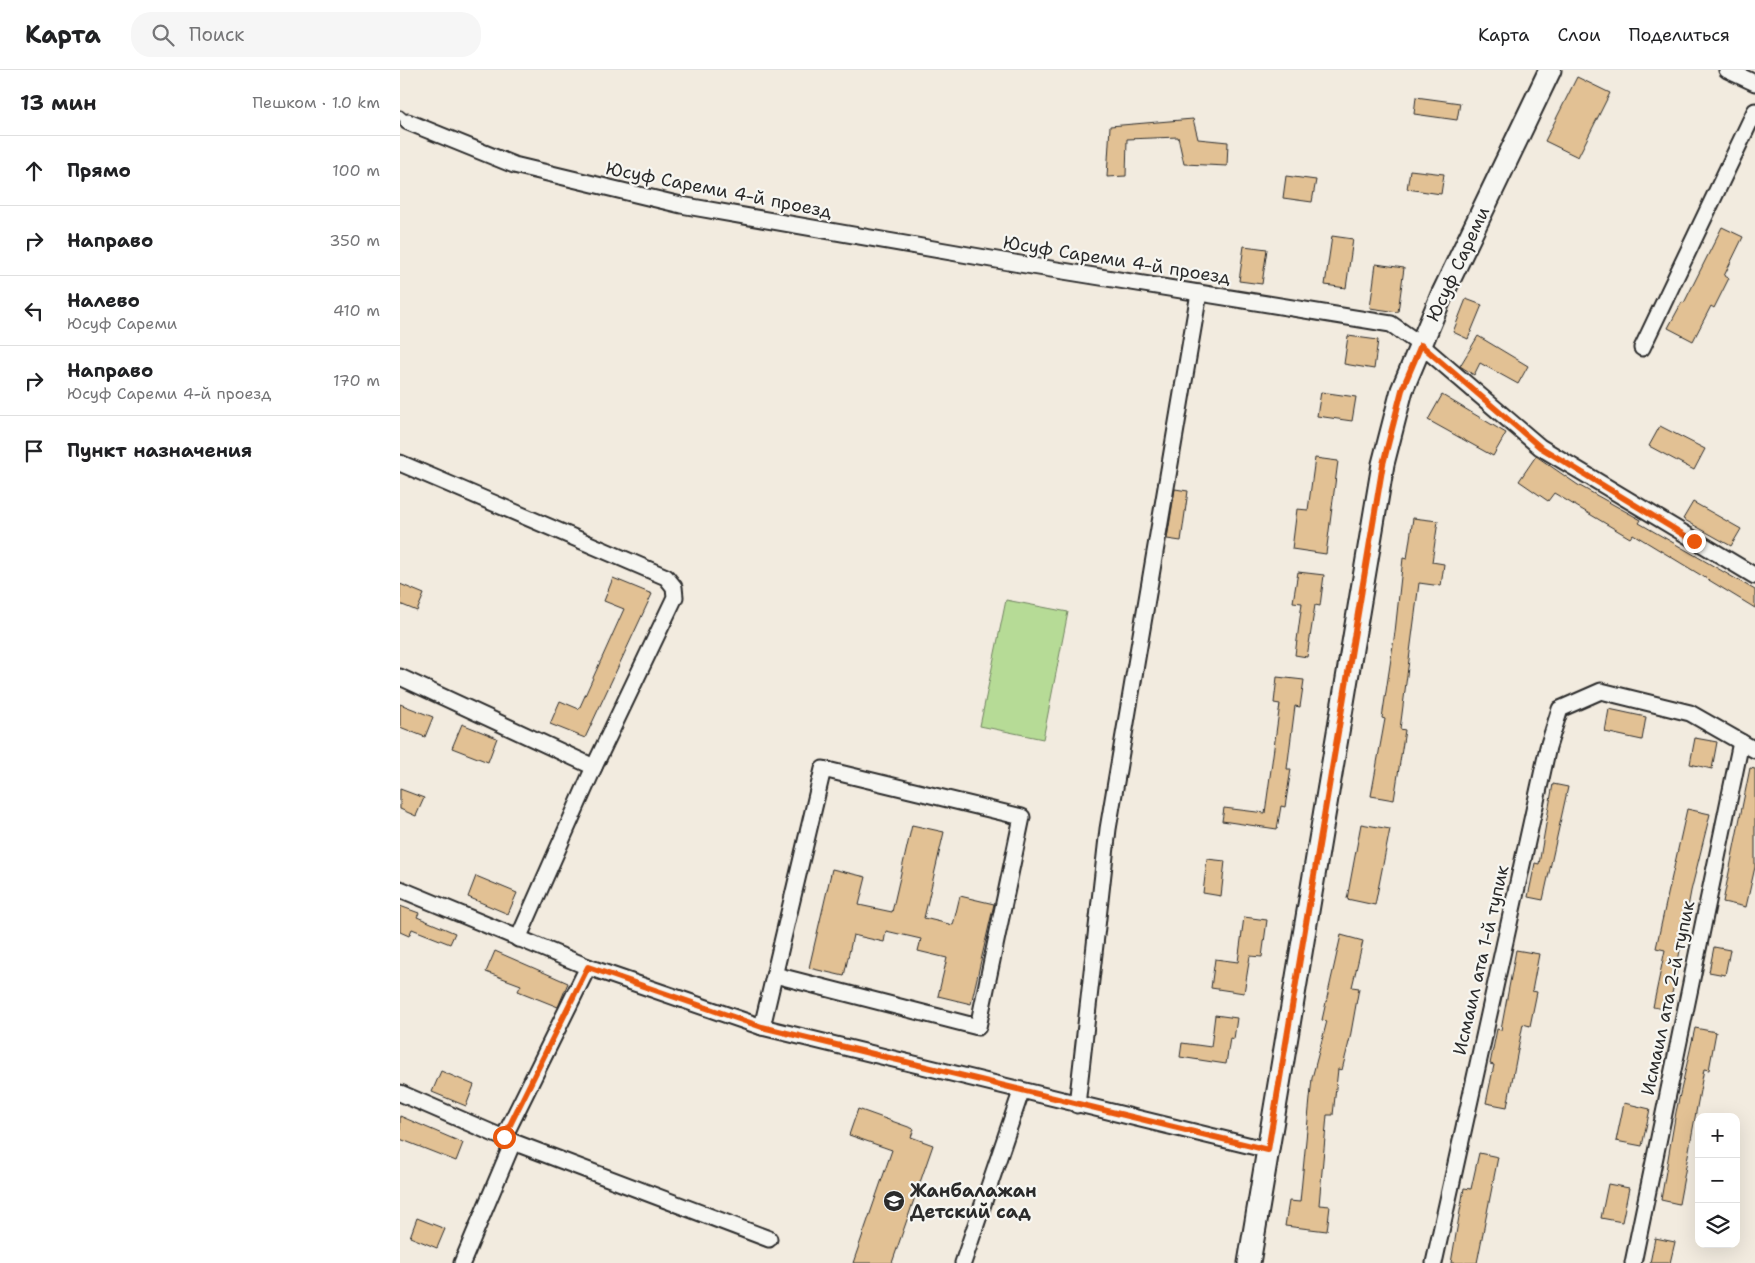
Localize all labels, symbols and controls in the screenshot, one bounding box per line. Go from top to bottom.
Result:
search box [131,12,481,57]
text: Карта [25,19,101,51]
icon: search [149,21,177,49]
text: Поиск [189,22,244,47]
text: Карта [1478,23,1529,47]
text: Слои [1557,23,1601,47]
text: Поделиться [1629,23,1730,47]
text: 13 мин [20,89,97,117]
text: Пешком · 1.0 km [253,92,380,113]
street label: Юсуф Сареми 4-й проезд [604,156,835,224]
icon: ahead [20,157,48,185]
text: Прямо [67,158,131,183]
text: 100 m [332,160,380,181]
street label: Юсуф Сареми [1421,202,1495,325]
icon: right [20,227,48,255]
text: Направо [67,228,153,253]
text: 350 m [329,230,380,251]
street label: Юсуф Сареми 4-й проезд [1002,230,1233,290]
text: Налево [67,288,140,313]
icon: left [20,297,48,325]
text: 410 m [333,300,380,321]
text: Юсуф Сареми [67,313,177,334]
text: Направо [67,358,153,383]
icon: right [20,367,48,395]
text: 170 m [333,370,380,391]
text: Юсуф Сареми 4-й проезд [67,383,271,404]
icon: arrive [20,437,48,465]
text: Пункт назначения [67,438,252,463]
route end [1683,530,1706,553]
street label: Исмаил ата 1-й тупик [1447,862,1515,1057]
street label: Исмаил ата 2-й тупик [1636,898,1700,1098]
map controls [1695,1113,1740,1248]
button: + [1695,1113,1740,1158]
route start [493,1126,516,1149]
button: − [1695,1158,1740,1203]
place label: Жанбалажан Детский сад [910,1179,1037,1224]
school or university icon: Жанбалажан Детский сад [882,1189,906,1213]
button: layers [1695,1203,1740,1248]

